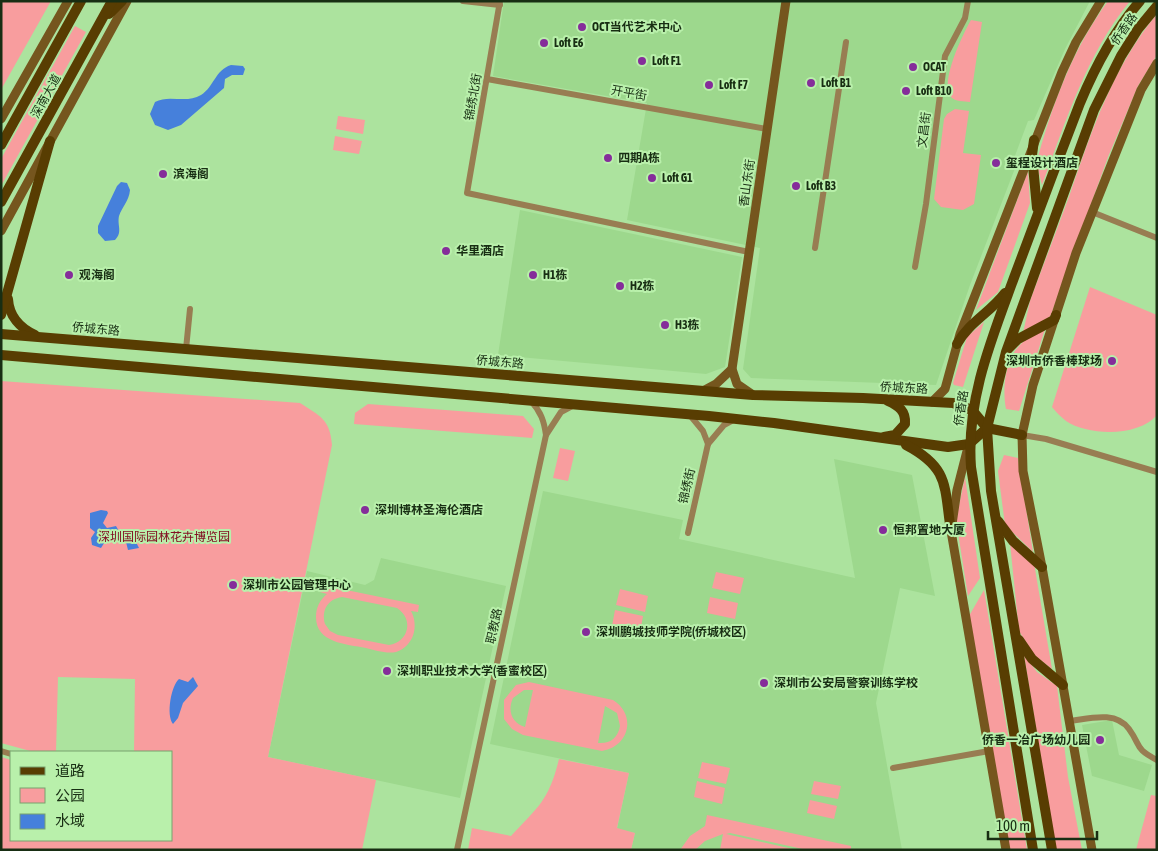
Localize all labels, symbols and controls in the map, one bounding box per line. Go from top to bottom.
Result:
street label: 侨香路 [1108,10,1140,48]
place label: OCT当代艺术中心 [592,20,682,34]
marker: OCT当代艺术中心 [576,21,588,33]
place label: Loft E6 [554,36,584,50]
marker: Loft E6 [538,37,550,49]
place label: Loft F1 [652,54,682,68]
marker: Loft F1 [636,55,648,67]
place label: OCAT [923,60,947,74]
marker: OCAT [907,61,919,73]
street label: 深南大道 [28,72,64,120]
street label: 锦绣北街 [462,72,484,122]
place label: Loft B1 [821,76,851,90]
marker: Loft B1 [805,77,817,89]
place label: Loft F7 [719,78,749,92]
marker: Loft F7 [703,79,715,91]
street label: 开平街 [610,83,648,103]
place label: Loft B10 [916,84,952,98]
marker: Loft B10 [900,85,912,97]
street label: 文昌街 [915,111,933,149]
place label: 四期A栋 [618,151,660,165]
marker: 四期A栋 [602,152,614,164]
place label: 玺程设计酒店 [1006,156,1078,170]
marker: 玺程设计酒店 [990,157,1002,169]
street label: 香山东街 [737,158,757,208]
place label: 滨海阁 [173,167,209,181]
marker: 滨海阁 [157,168,169,180]
place label: Loft G1 [662,171,693,185]
marker: Loft G1 [646,172,658,184]
place label: Loft B3 [806,179,836,193]
marker: Loft B3 [790,180,802,192]
place label: 华里酒店 [456,244,504,258]
marker: 华里酒店 [440,245,452,257]
place label: 观海阁 [79,268,115,282]
place label: H1栋 [543,268,568,282]
marker: 观海阁 [63,269,75,281]
marker: H1栋 [527,269,539,281]
place label: H2栋 [630,279,655,293]
marker: H2栋 [614,280,626,292]
place label: H3栋 [675,318,700,332]
marker: H3栋 [659,319,671,331]
street label: 侨城东路 [71,320,121,338]
street label: 侨城东路 [475,353,525,371]
place label: 深圳市侨香棒球场 [1006,354,1102,368]
marker: 深圳市侨香棒球场 [1106,355,1118,367]
street label: 侨城东路 [880,380,928,396]
street label: 侨香路 [951,389,971,427]
street label: 锦绣街 [676,467,698,505]
place label: 深圳博林圣海伦酒店 [375,503,483,517]
marker: 深圳博林圣海伦酒店 [359,504,371,516]
place label: 恒邦置地大厦 [893,523,965,537]
marker: 恒邦置地大厦 [877,524,889,536]
park label: 深圳国际园林花卉博览园 [98,530,230,544]
place label: 深圳市公园管理中心 [243,578,351,592]
marker: 深圳市公园管理中心 [227,579,239,591]
street label: 职教路 [483,607,505,645]
place label: 深圳鹏城技师学院(侨城校区) [596,625,746,639]
marker: 深圳鹏城技师学院(侨城校区) [580,626,592,638]
place label: 深圳职业技术大学(香蜜校区) [397,664,547,678]
marker: 深圳职业技术大学(香蜜校区) [381,665,393,677]
place label: 深圳市公安局警察训练学校 [774,676,918,690]
marker: 深圳市公安局警察训练学校 [758,677,770,689]
place label: 侨香一冶广场幼儿园 [982,733,1090,747]
marker: 侨香一冶广场幼儿园 [1094,734,1106,746]
legend [10,751,172,841]
text: 道路 [55,762,85,779]
text: 公园 [55,787,85,804]
scale bar [988,808,1097,840]
text: 水域 [55,812,85,829]
text: 100 m [996,817,1030,834]

